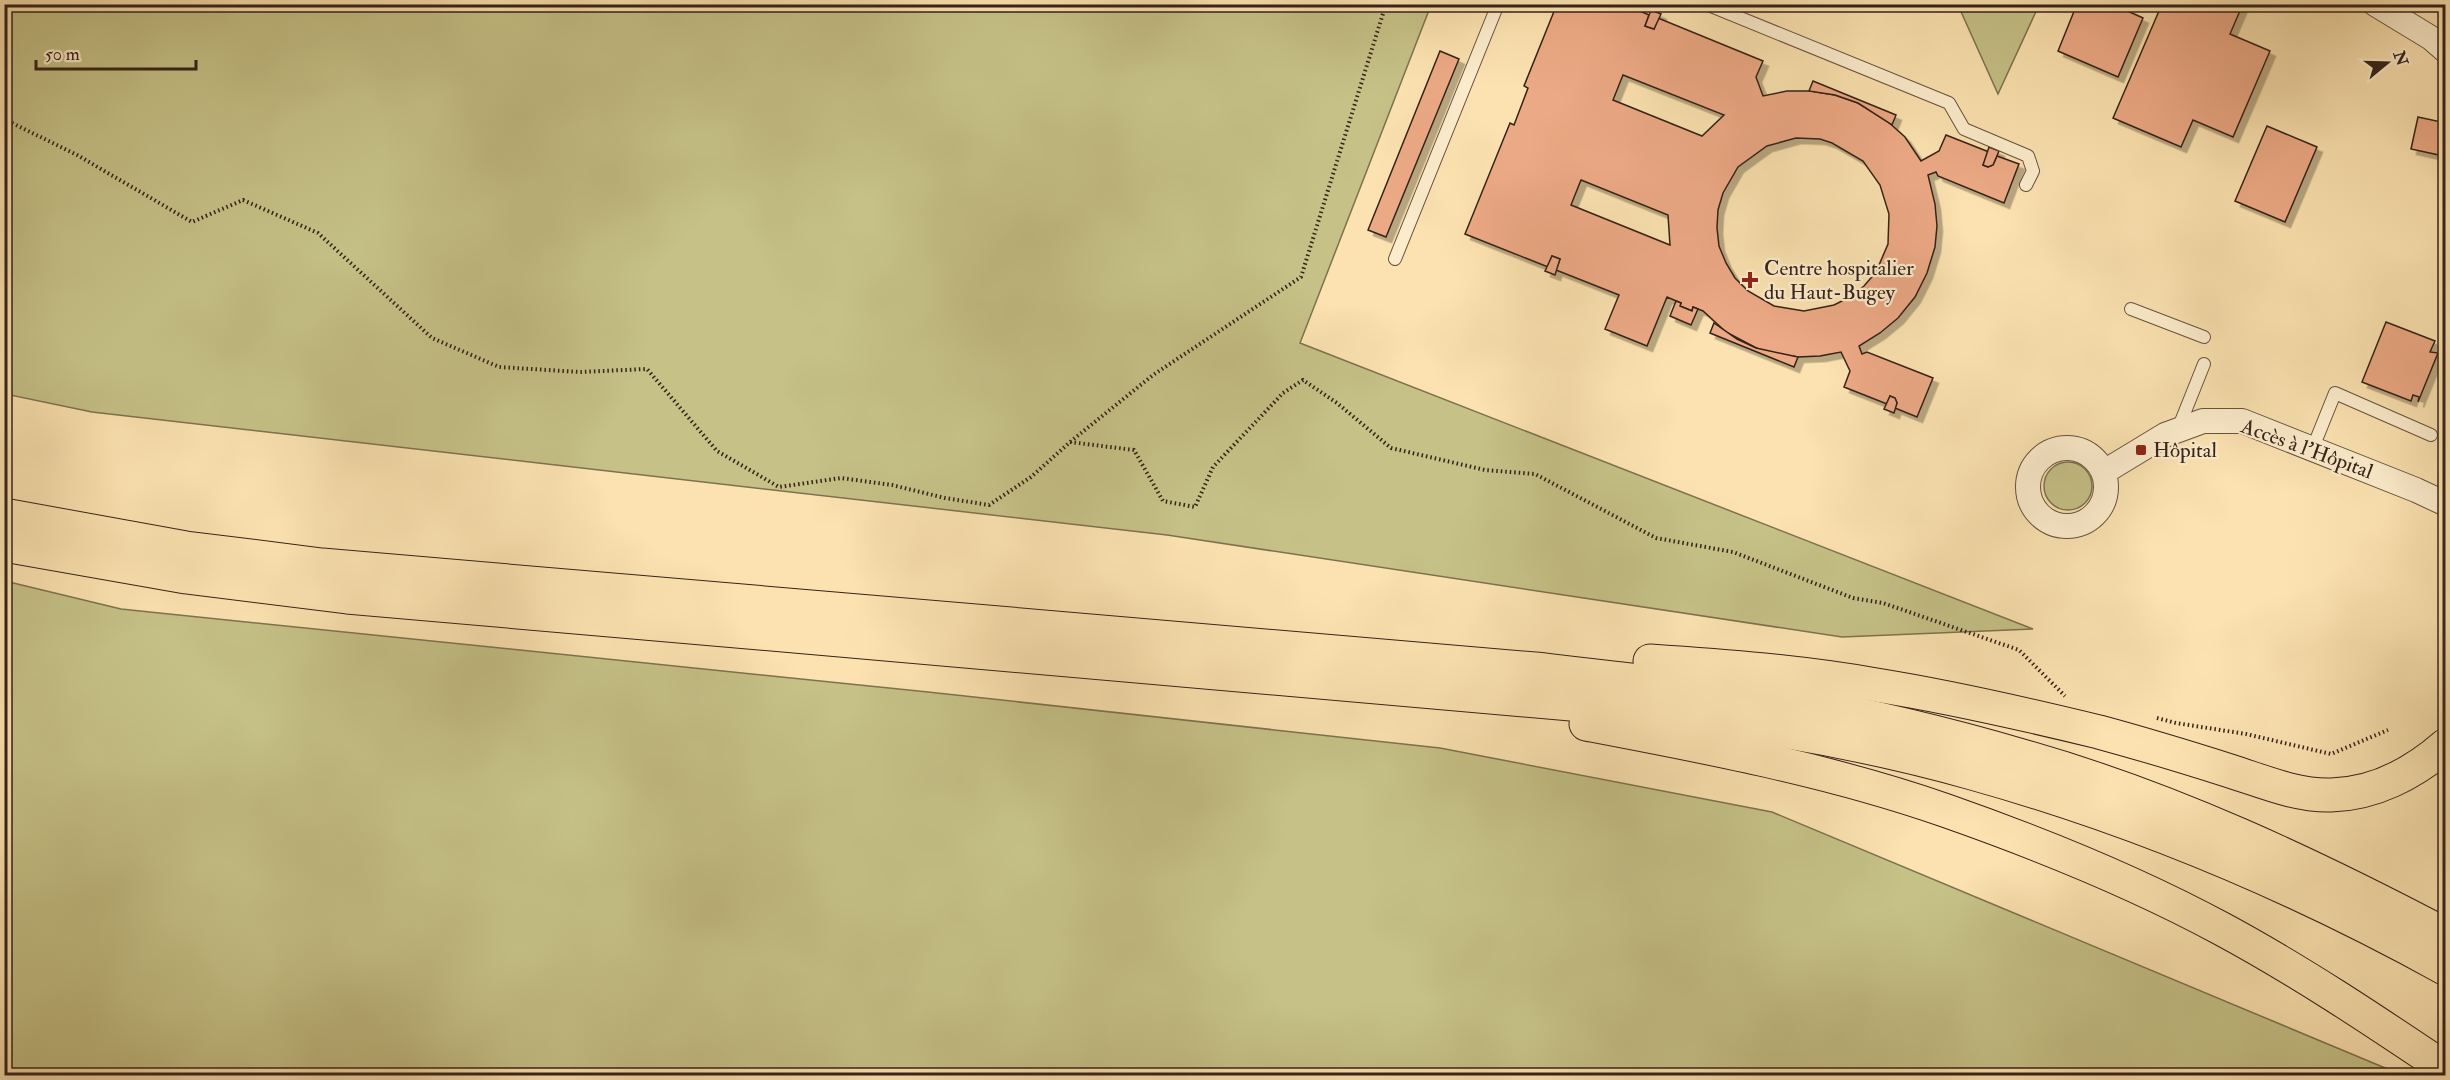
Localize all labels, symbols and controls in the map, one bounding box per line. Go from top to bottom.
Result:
scale bar [36,33,196,71]
north arrow [2357,33,2417,93]
text: 50 m [45,43,80,66]
text: N [2388,47,2412,69]
place label: Centre hospitalier du Haut-Bugey [1764,255,1914,306]
marker: Centre hospitalier du Haut-Bugey [1741,271,1759,289]
street label: Accès à l'Hôpital [2237,412,2377,486]
place label: Hôpital [2153,437,2217,464]
marker: Hôpital [2134,443,2148,457]

